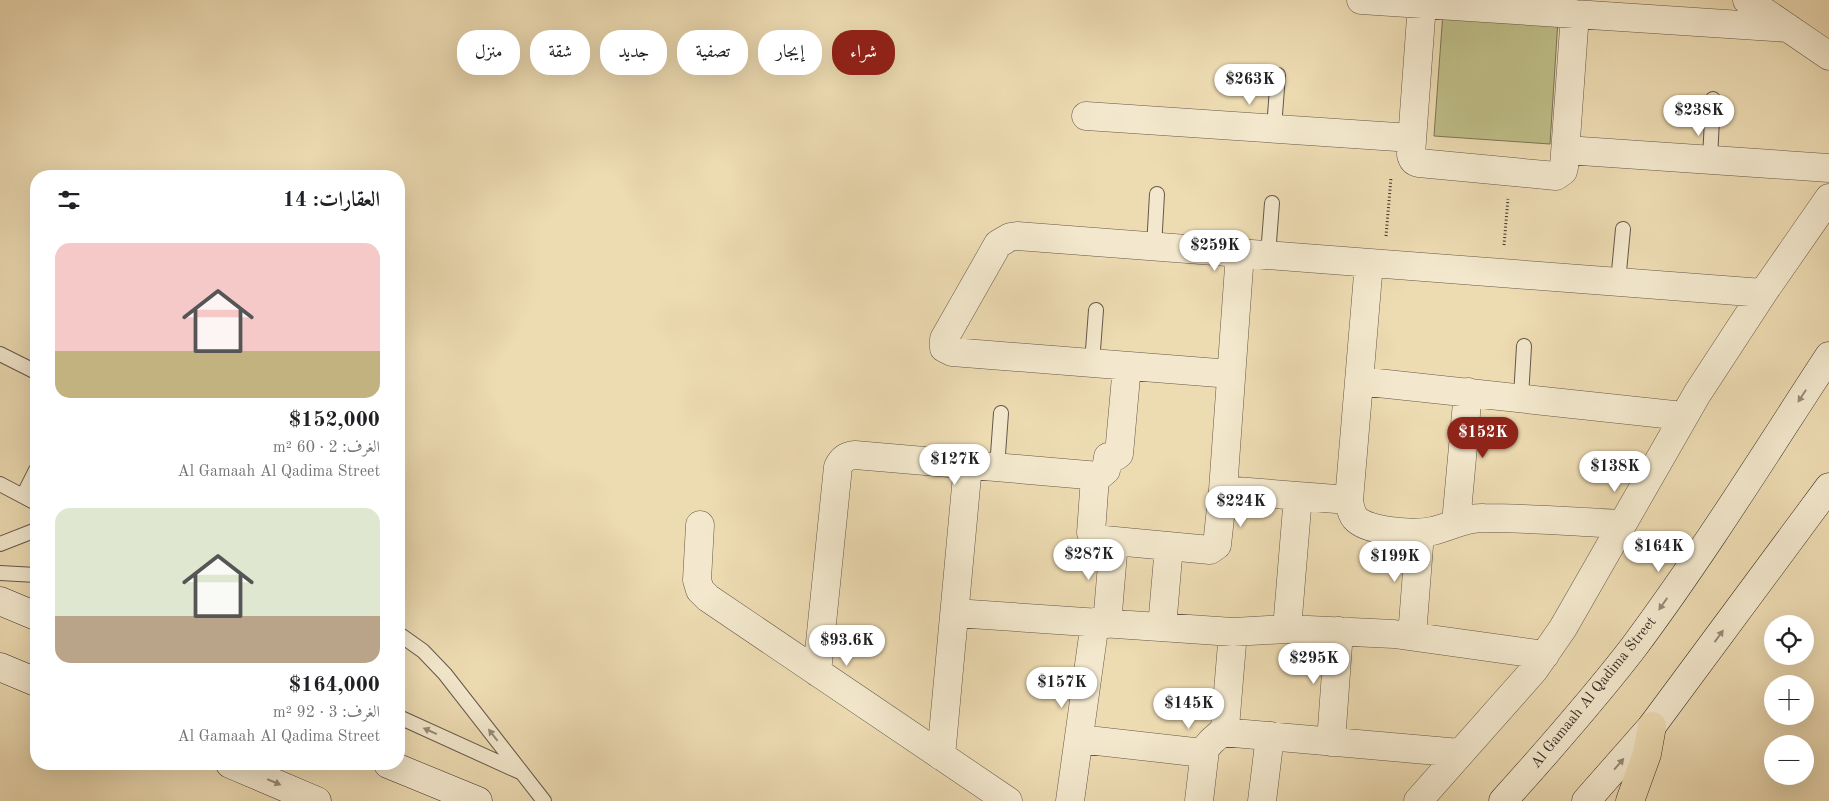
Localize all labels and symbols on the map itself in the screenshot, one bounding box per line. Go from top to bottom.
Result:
pin: $263K [1215,64,1285,106]
pin: $238K [1664,94,1734,137]
pin: $259K [1180,230,1250,272]
one-way arrow [1798,390,1807,403]
pin: $152K [1448,416,1518,459]
pin: $127K [920,444,990,486]
pin: $138K [1580,450,1650,493]
pin: $224K [1206,486,1276,528]
pin: $164K [1624,530,1694,573]
pin: $287K [1054,538,1124,581]
pin: $199K [1360,540,1430,583]
one-way arrow [1658,597,1668,611]
street label: Al Gamaah Al Qadima Street [1529,614,1660,771]
pin: $93.6K [806,624,888,667]
one-way arrow [1713,630,1724,643]
pin: $295K [1279,642,1349,685]
pin: $157K [1027,666,1097,709]
pin: $145K [1154,688,1224,730]
one-way arrow [423,727,437,735]
one-way arrow [488,728,498,742]
one-way arrow [1613,758,1624,771]
one-way arrow [267,779,281,787]

